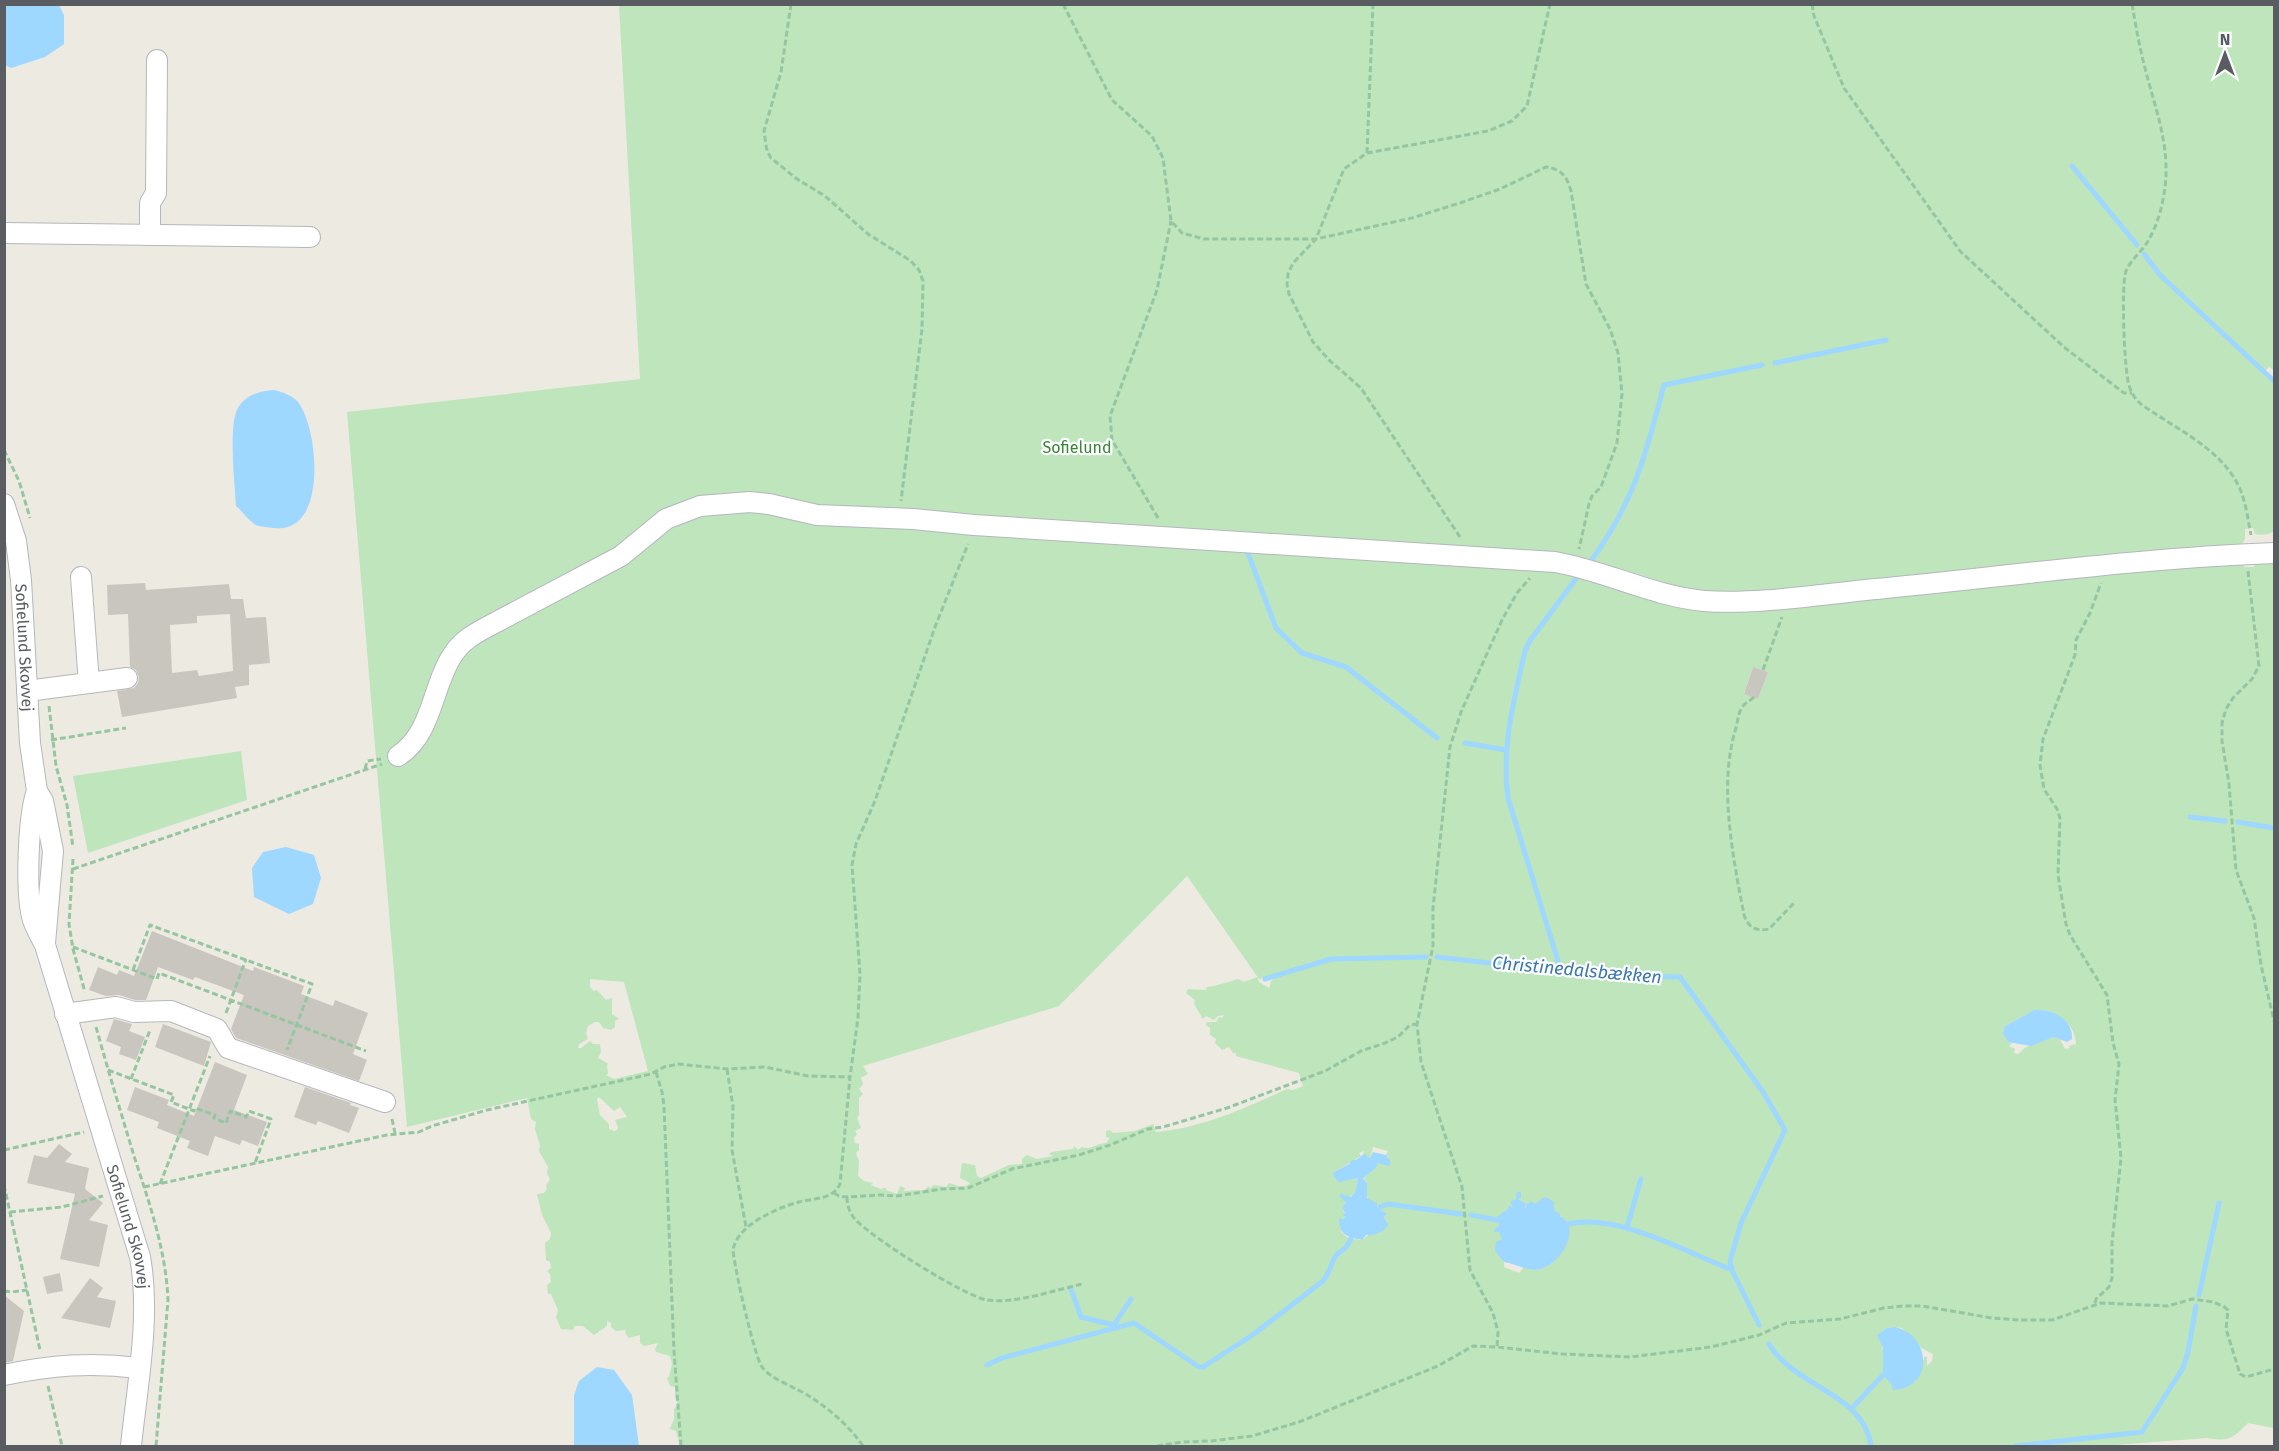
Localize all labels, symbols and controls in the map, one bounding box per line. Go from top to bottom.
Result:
north arrow [2195,24,2255,84]
text: N [2220,30,2230,49]
park label: Sofielund [1043,438,1111,457]
street label: Sofielund Skovvej [11,583,37,712]
water label: Christinedalsbækken [1491,952,1663,988]
street label: Sofielund Skovvej [102,1162,153,1289]

